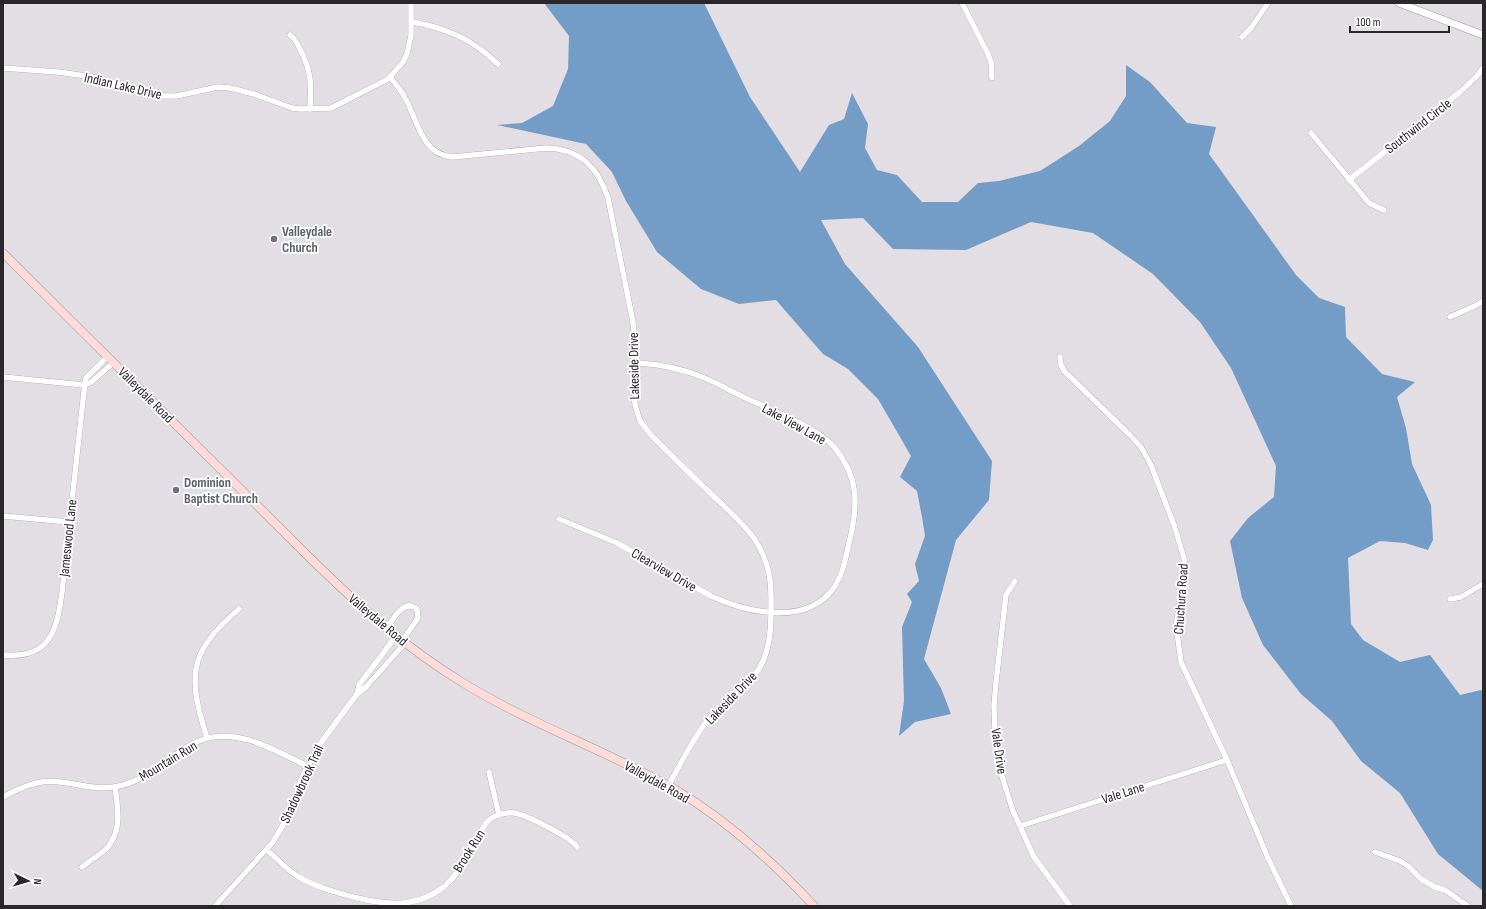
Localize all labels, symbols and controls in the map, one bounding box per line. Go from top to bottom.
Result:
scale bar [1350,8,1449,34]
text: 100 m [1356,15,1381,30]
street label: Indian Lake Drive [83,69,163,103]
street label: Southwind Circle [1381,95,1455,157]
place label: Valleydale Church [282,223,332,256]
marker: Valleydale Church [269,234,279,244]
street label: Lakeside Drive [625,332,643,400]
street label: Valleydale Road [114,363,178,427]
street label: Lake View Lane [759,400,829,448]
place label: Dominion Baptist Church [184,474,258,507]
marker: Dominion Baptist Church [171,485,181,495]
street label: Jameswood Lane [55,499,81,578]
street label: Clearview Drive [628,544,700,596]
street label: Chuchura Road [1170,563,1192,635]
street label: Valleydale Road [345,590,411,650]
street label: Lakeside Drive [702,668,760,728]
street label: Vale Drive [987,727,1011,775]
street label: Mountain Run [136,737,200,785]
street label: Shadowbrook Trail [276,742,328,826]
street label: Valleydale Road [621,757,693,807]
street label: Vale Lane [1099,778,1147,808]
street label: Brook Run [449,826,489,876]
north arrow [8,861,48,901]
text: N [31,878,44,885]

